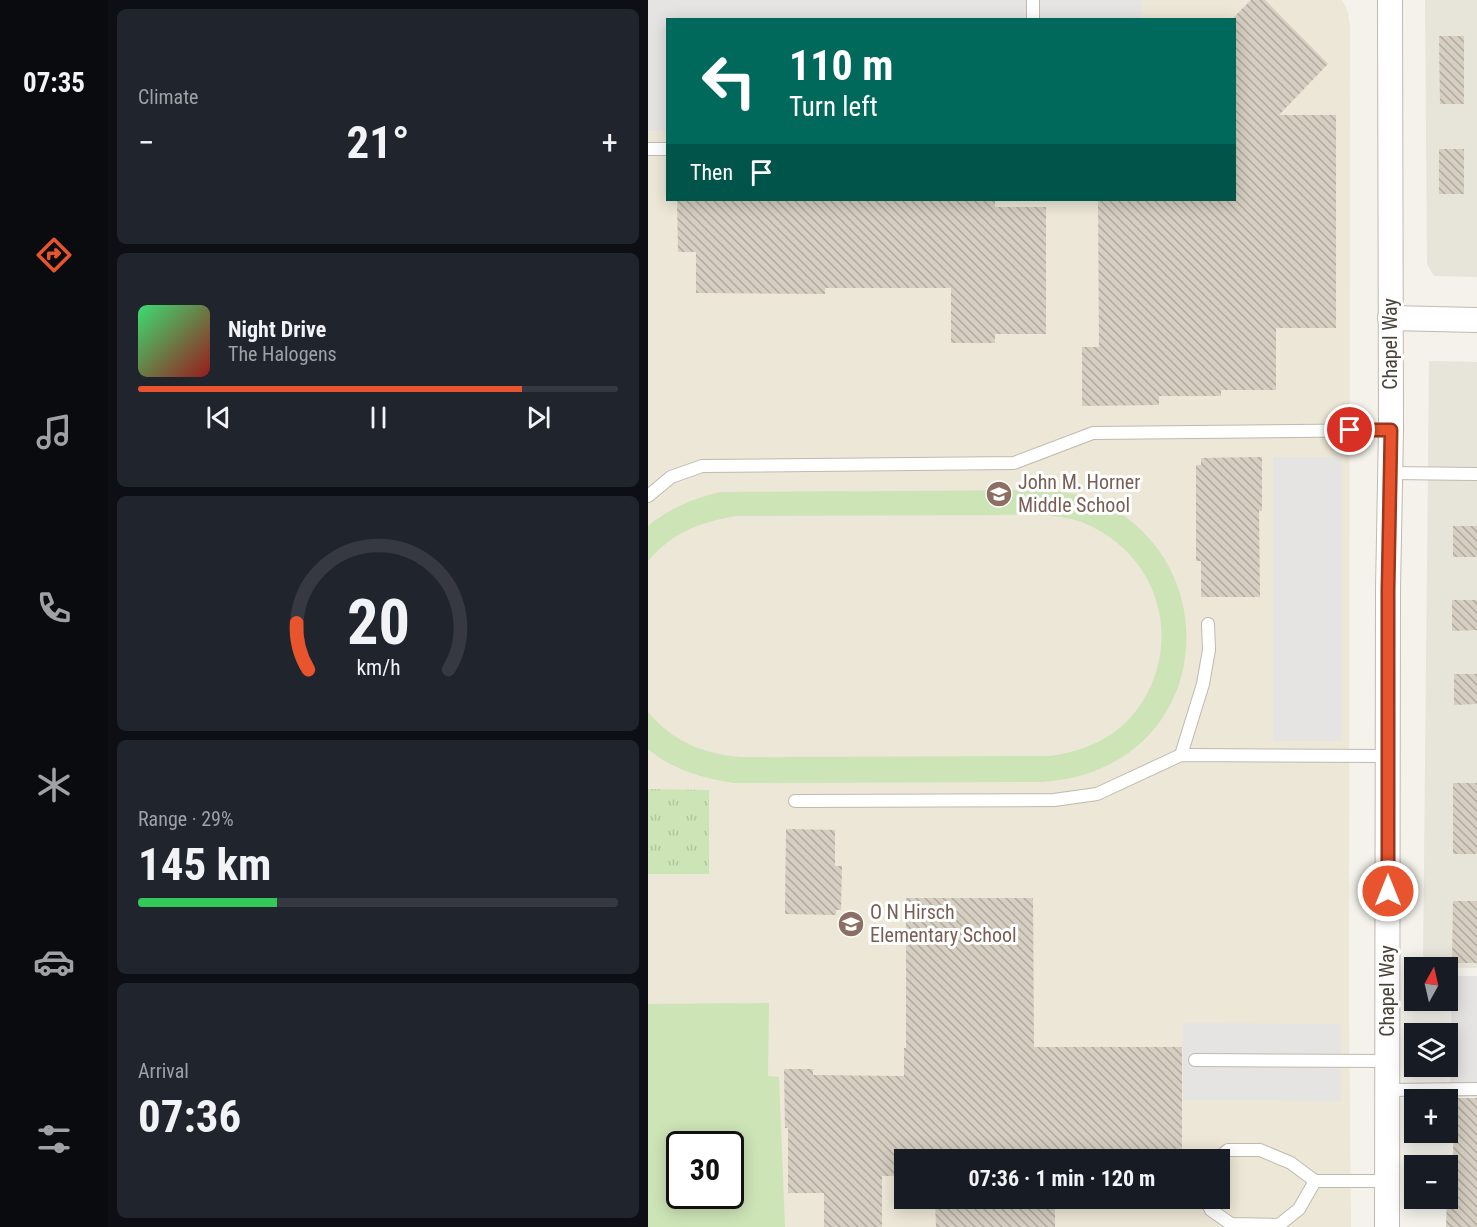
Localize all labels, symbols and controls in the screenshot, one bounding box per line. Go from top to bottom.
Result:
text: 110 m [789,41,894,90]
icon: left [690,42,768,120]
text: 07:35 [23,67,85,99]
text: Climate [138,85,198,109]
text: Turn left [789,91,878,123]
text: 21° [347,116,410,169]
text: − [138,123,155,162]
text: + [602,123,618,162]
icon: arrive [745,156,778,189]
text: Then [690,160,733,185]
icon: directions [33,234,75,276]
street label: Chapel Way [1378,298,1402,390]
text: Night Drive [228,317,326,342]
text: The Halogens [228,342,337,366]
icon: previous [202,401,235,434]
icon: pause [362,401,395,434]
icon: next [522,401,555,434]
pin [1324,404,1375,455]
icon: music [33,411,75,453]
icon: arrive [1333,413,1366,446]
place label: John M. Horner Middle School [1018,470,1140,517]
school or university icon: John M. Horner Middle School [984,479,1014,509]
icon: phone [33,587,75,629]
text: 20 [346,587,410,660]
text: km/h [356,656,400,681]
icon: climate [33,764,75,806]
text: Range · 29% [138,807,234,831]
text: 145 km [138,838,271,891]
position arrow [1356,859,1420,923]
place label: O N Hirsch Elementary School [870,900,1017,947]
school or university icon: O N Hirsch Elementary School [836,909,866,939]
icon: car [33,941,75,983]
street label: Chapel Way [1375,945,1399,1037]
north arrow [1404,957,1458,1011]
map controls [1404,957,1458,1209]
button: layers [1404,1023,1458,1077]
text: Arrival [138,1059,189,1083]
button: + [1404,1089,1458,1143]
text: 07:36 [138,1090,241,1143]
icon: filters [33,1118,75,1160]
speed limit sign: 30 [666,1131,744,1209]
button: − [1404,1155,1458,1209]
text: 07:36 · 1 min · 120 m [969,1166,1155,1191]

